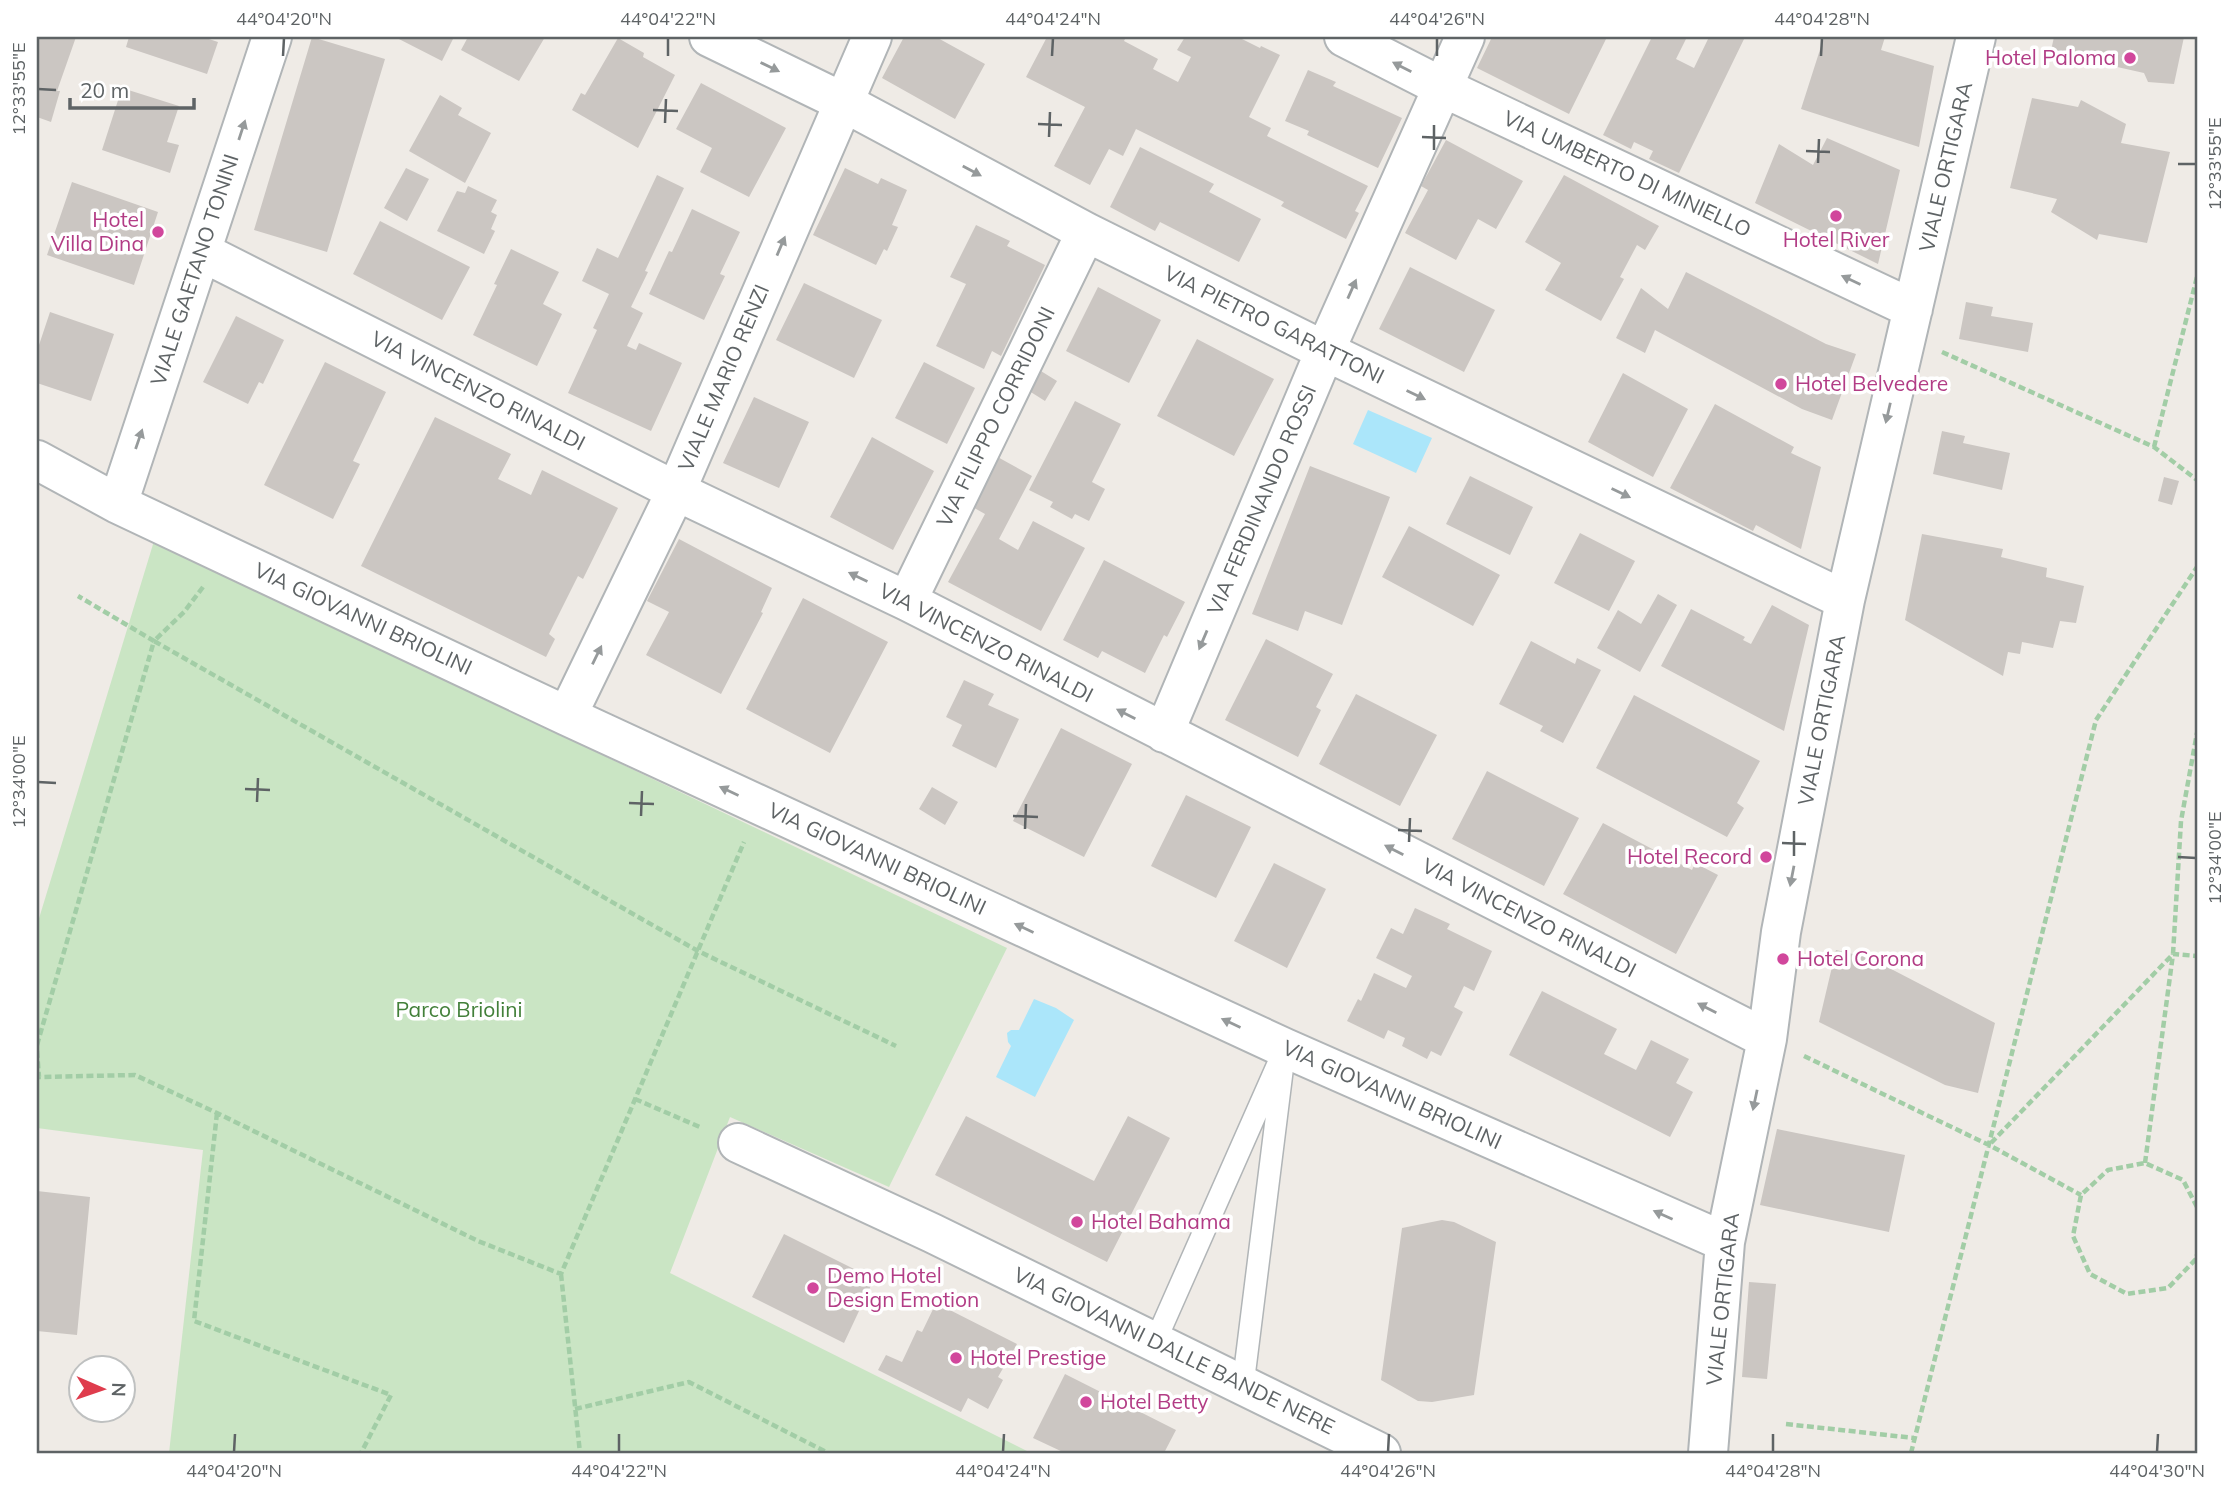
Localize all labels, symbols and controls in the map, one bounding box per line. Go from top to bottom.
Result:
text: 44°04'20"N [236,7,332,30]
text: 44°04'22"N [620,7,716,30]
text: 44°04'24"N [1005,7,1101,30]
text: 44°04'26"N [1389,7,1485,30]
text: 44°04'28"N [1774,7,1870,30]
text: 12°33'55"E [7,42,30,136]
place label: Hotel Paloma [1985,44,2116,70]
marker: Hotel Paloma [2122,50,2138,66]
one-way arrow [760,61,780,72]
one-way arrow [1392,61,1412,72]
scale bar [70,66,194,110]
text: 20 m [80,77,129,103]
street label: VIALE ORTIGARA [1913,79,1977,254]
street label: VIA UMBERTO DI MINIELLO [1499,104,1755,242]
text: 12°33'55"E [2203,117,2226,211]
one-way arrow [237,119,247,140]
street label: VIALE GAETANO TONINI [144,151,244,389]
one-way arrow [963,165,982,177]
place label: Hotel Villa Dina [51,206,144,256]
marker: Hotel River [1828,208,1844,224]
marker: Hotel Villa Dina [150,224,166,240]
place label: Hotel River [1783,226,1890,252]
one-way arrow [775,235,786,256]
street label: VIA PIETRO GARATTONI [1160,259,1389,389]
one-way arrow [1841,274,1861,286]
one-way arrow [1347,278,1358,299]
street label: VIALE MARIO RENZI [672,280,774,475]
street label: VIA FILIPPO CORRIDONI [930,302,1060,531]
street label: VIA VINCENZO RINALDI [367,325,590,455]
place label: Hotel Belvedere [1795,370,1948,396]
marker: Hotel Belvedere [1773,376,1789,392]
street label: VIA FERDINANDO ROSSI [1201,381,1321,618]
one-way arrow [1406,389,1426,401]
one-way arrow [1882,403,1893,425]
one-way arrow [134,428,145,449]
one-way arrow [1611,488,1631,499]
street label: VIA GIOVANNI BRIOLINI [250,556,476,680]
one-way arrow [848,572,868,583]
street label: VIA VINCENZO RINALDI [875,577,1098,707]
one-way arrow [1198,630,1209,651]
street label: VIALE ORTIGARA [1792,631,1850,808]
one-way arrow [591,645,603,665]
one-way arrow [1116,708,1136,719]
text: 12°34'00"E [7,735,30,829]
one-way arrow [719,785,739,797]
street label: VIA GIOVANNI BRIOLINI [764,796,990,920]
text: 12°34'00"E [2203,811,2226,905]
place label: Hotel Record [1627,843,1752,869]
one-way arrow [1384,844,1404,856]
marker: Hotel Record [1758,849,1774,865]
street label: VIA VINCENZO RINALDI [1418,852,1641,982]
one-way arrow [1786,865,1797,887]
one-way arrow [1014,922,1034,933]
place label: Hotel Corona [1797,945,1924,971]
marker: Hotel Corona [1775,951,1791,967]
park label: Parco Briolini [395,996,523,1022]
one-way arrow [1696,1003,1716,1015]
one-way arrow [1221,1017,1241,1029]
street label: VIA GIOVANNI BRIOLINI [1279,1034,1506,1154]
one-way arrow [1749,1089,1760,1111]
place label: Hotel Bahama [1091,1208,1231,1234]
one-way arrow [1652,1209,1673,1220]
street label: VIALE ORTIGARA [1700,1211,1744,1387]
marker: Hotel Bahama [1069,1214,1085,1230]
street label: VIA GIOVANNI DALLE BANDE NERE [1010,1261,1339,1439]
place label: Demo Hotel Design Emotion [827,1262,979,1312]
marker: Demo Hotel Design Emotion [805,1280,821,1296]
place label: Hotel Prestige [970,1344,1106,1370]
marker: Hotel Prestige [948,1350,964,1366]
north arrow [66,1354,136,1424]
text: N [107,1382,131,1397]
place label: Hotel Betty [1100,1388,1209,1414]
marker: Hotel Betty [1078,1394,1094,1410]
text: 44°04'20"N [186,1459,282,1482]
text: 44°04'22"N [571,1459,667,1482]
text: 44°04'24"N [955,1459,1051,1482]
text: 44°04'26"N [1340,1459,1436,1482]
text: 44°04'28"N [1725,1459,1821,1482]
text: 44°04'30"N [2109,1459,2205,1482]

